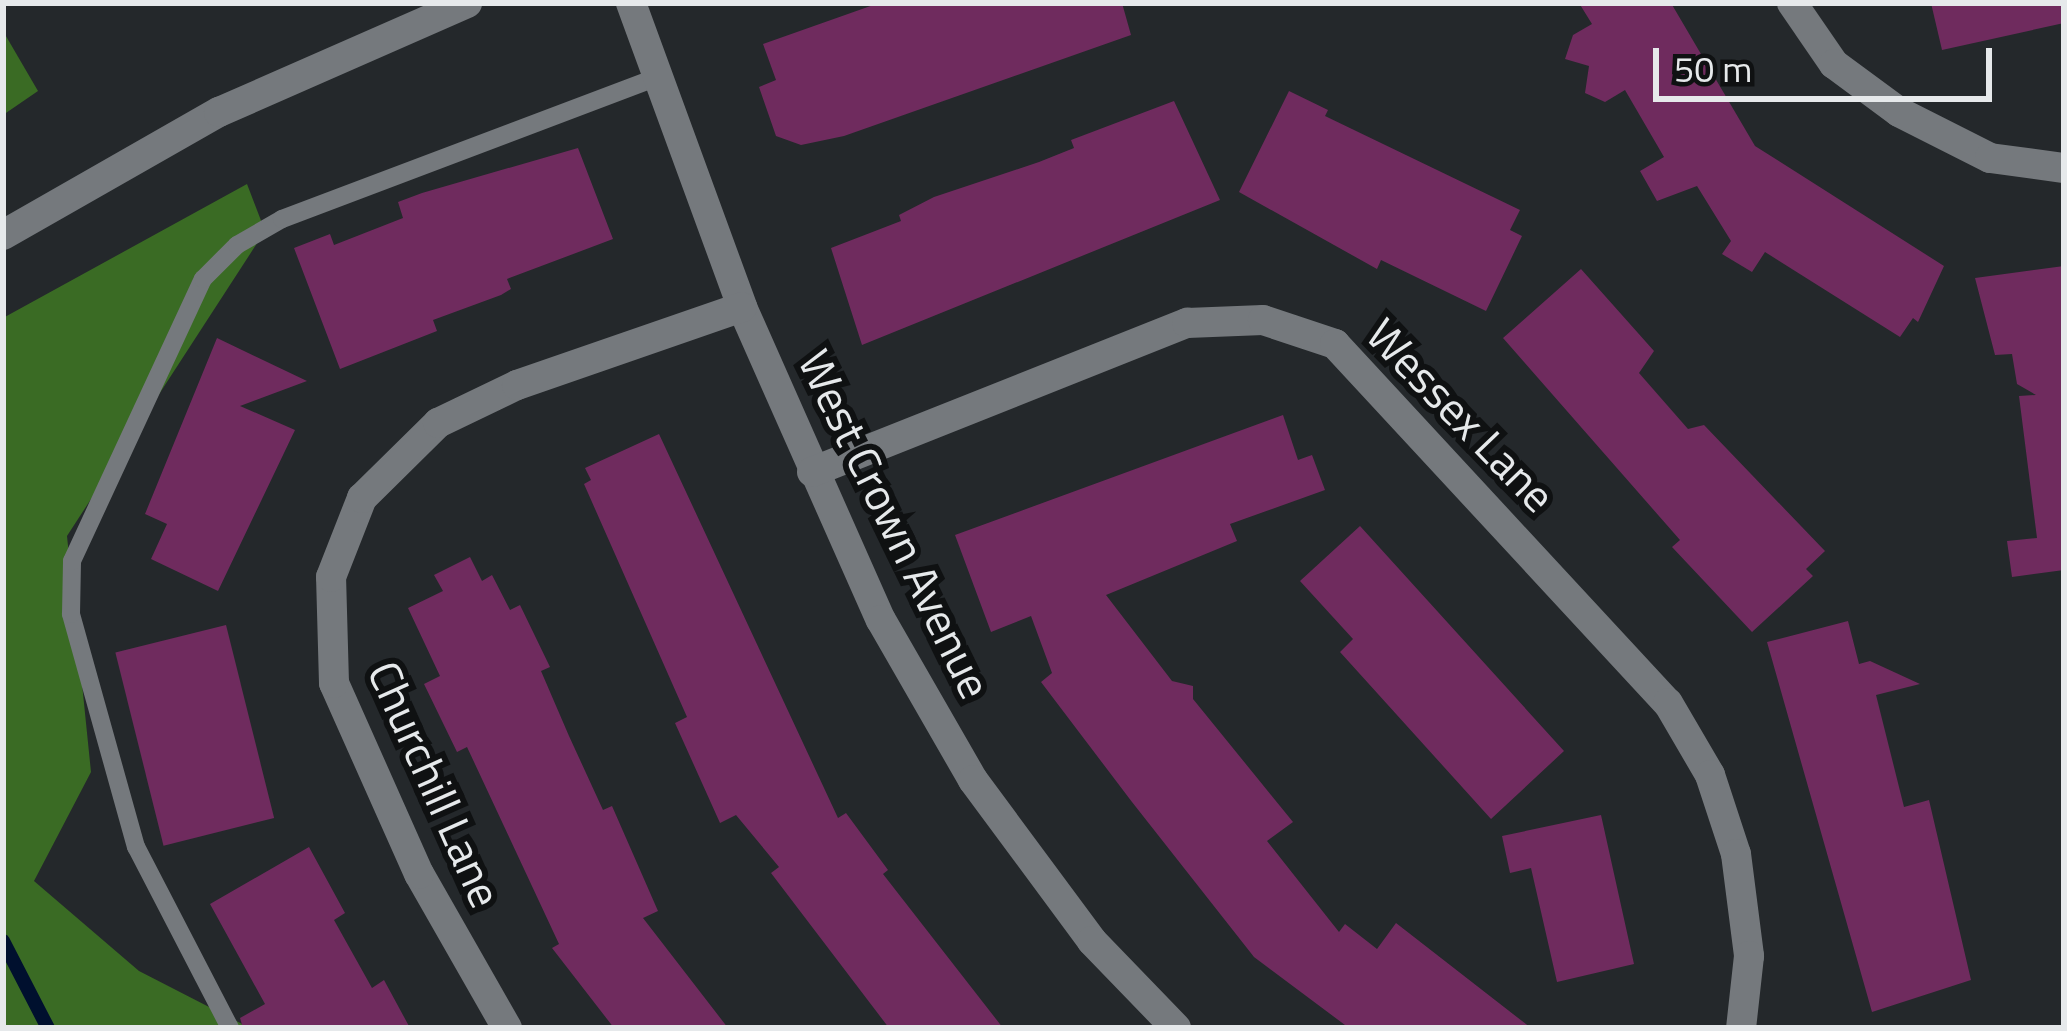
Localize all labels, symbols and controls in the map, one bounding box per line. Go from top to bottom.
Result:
scale bar [1659,24,1998,98]
text: 50 m [1674,41,1752,96]
street label: Wessex Lane [1356,307,1566,523]
street label: West Crown Avenue [787,341,1003,707]
street label: Churchill Lane [357,653,513,915]

